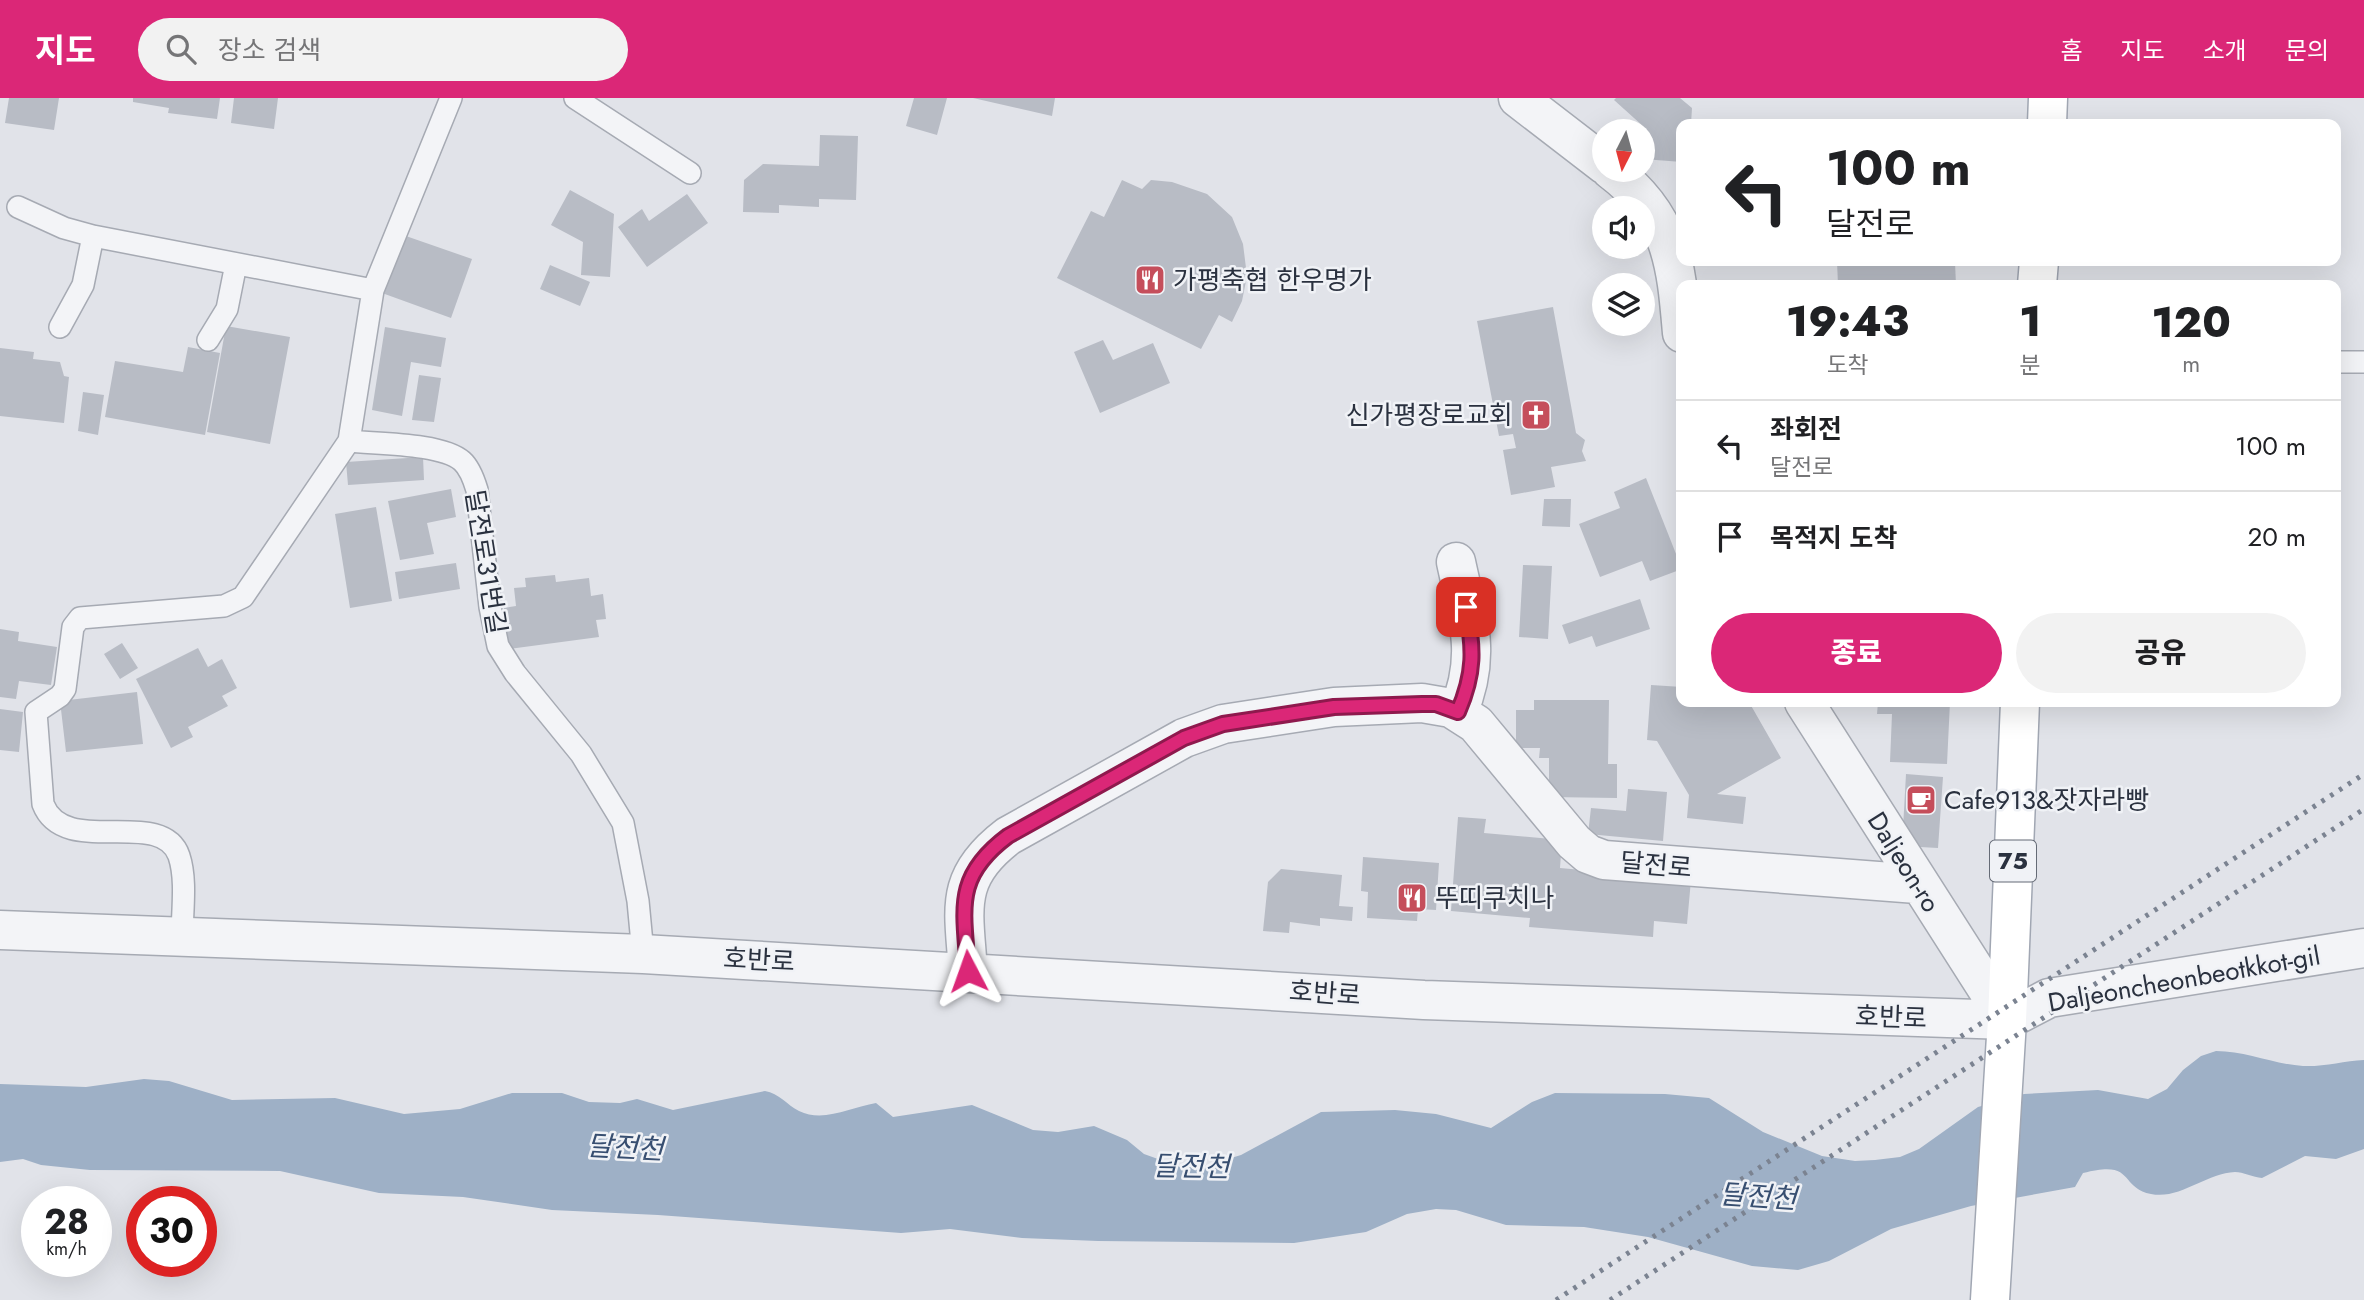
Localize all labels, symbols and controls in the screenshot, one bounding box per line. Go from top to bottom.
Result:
search box [138,18,628,81]
text: 지도 [35,27,96,74]
icon: search [162,30,200,68]
text: 장소 검색 [218,31,321,69]
text: 홈 [2060,33,2082,68]
text: 지도 [2120,33,2165,68]
text: 소개 [2203,33,2247,68]
text: 문의 [2285,33,2329,68]
north arrow [1592,119,1656,182]
map controls [1592,119,1655,336]
text: 100 m [1826,133,1971,203]
icon: left [1711,147,1802,238]
button: sound [1592,196,1655,259]
text: 달전로 [1826,201,1914,247]
place label: 가평축협 한우명가 [1173,261,1372,299]
restaurant icon: 가평축협 한우명가 [1133,263,1167,297]
button: layers [1592,273,1655,336]
text: 19:43 [1786,291,1909,352]
text: 1 [2019,291,2041,352]
text: 120 [2151,292,2231,353]
text: m [2182,347,2200,381]
text: 도착 [1826,348,1869,382]
text: 분 [2020,348,2041,382]
place label: 신가평장로교회 [1346,396,1513,434]
church icon: 신가평장로교회 [1519,398,1553,432]
text: 좌회전 [1770,410,1842,448]
icon: left [1711,427,1749,465]
text: 100 m [2235,427,2306,465]
text: 달전로 [1770,450,1833,484]
street label: 달전로31번길 [456,487,516,637]
icon: arrive [1711,518,1749,556]
text: 20 m [2248,518,2306,556]
text: 목적지 도착 [1770,519,1897,557]
pin [1436,577,1496,637]
icon: arrive [1447,588,1485,626]
button: 종료 [1711,613,2002,693]
button: 공유 [2016,613,2306,693]
place label: Cafe913&잣자라빵 [1944,781,2149,819]
cafe icon: Cafe913&잣자라빵 [1904,783,1938,817]
street label: Daljeon-ro [1858,804,1950,920]
road number: 75 [1990,840,2036,882]
street label: 달전로 [1619,843,1693,887]
place label: 뚜띠쿠치나 [1435,879,1555,917]
restaurant icon: 뚜띠쿠치나 [1395,881,1429,915]
position arrow [931,934,1005,1008]
street label: Daljeoncheonbeotkkot-gil [2045,936,2323,1022]
street label: 호반로 [722,939,796,981]
street label: 호반로 [1288,972,1362,1014]
street label: 호반로 [1854,997,1928,1037]
water label: 달전천 [585,1125,668,1170]
water label: 달전천 [1152,1145,1233,1188]
water label: 달전천 [1718,1173,1801,1220]
speed limit sign: 30 [126,1186,217,1277]
text: 28 [44,1197,89,1247]
text: km/h [46,1236,87,1262]

